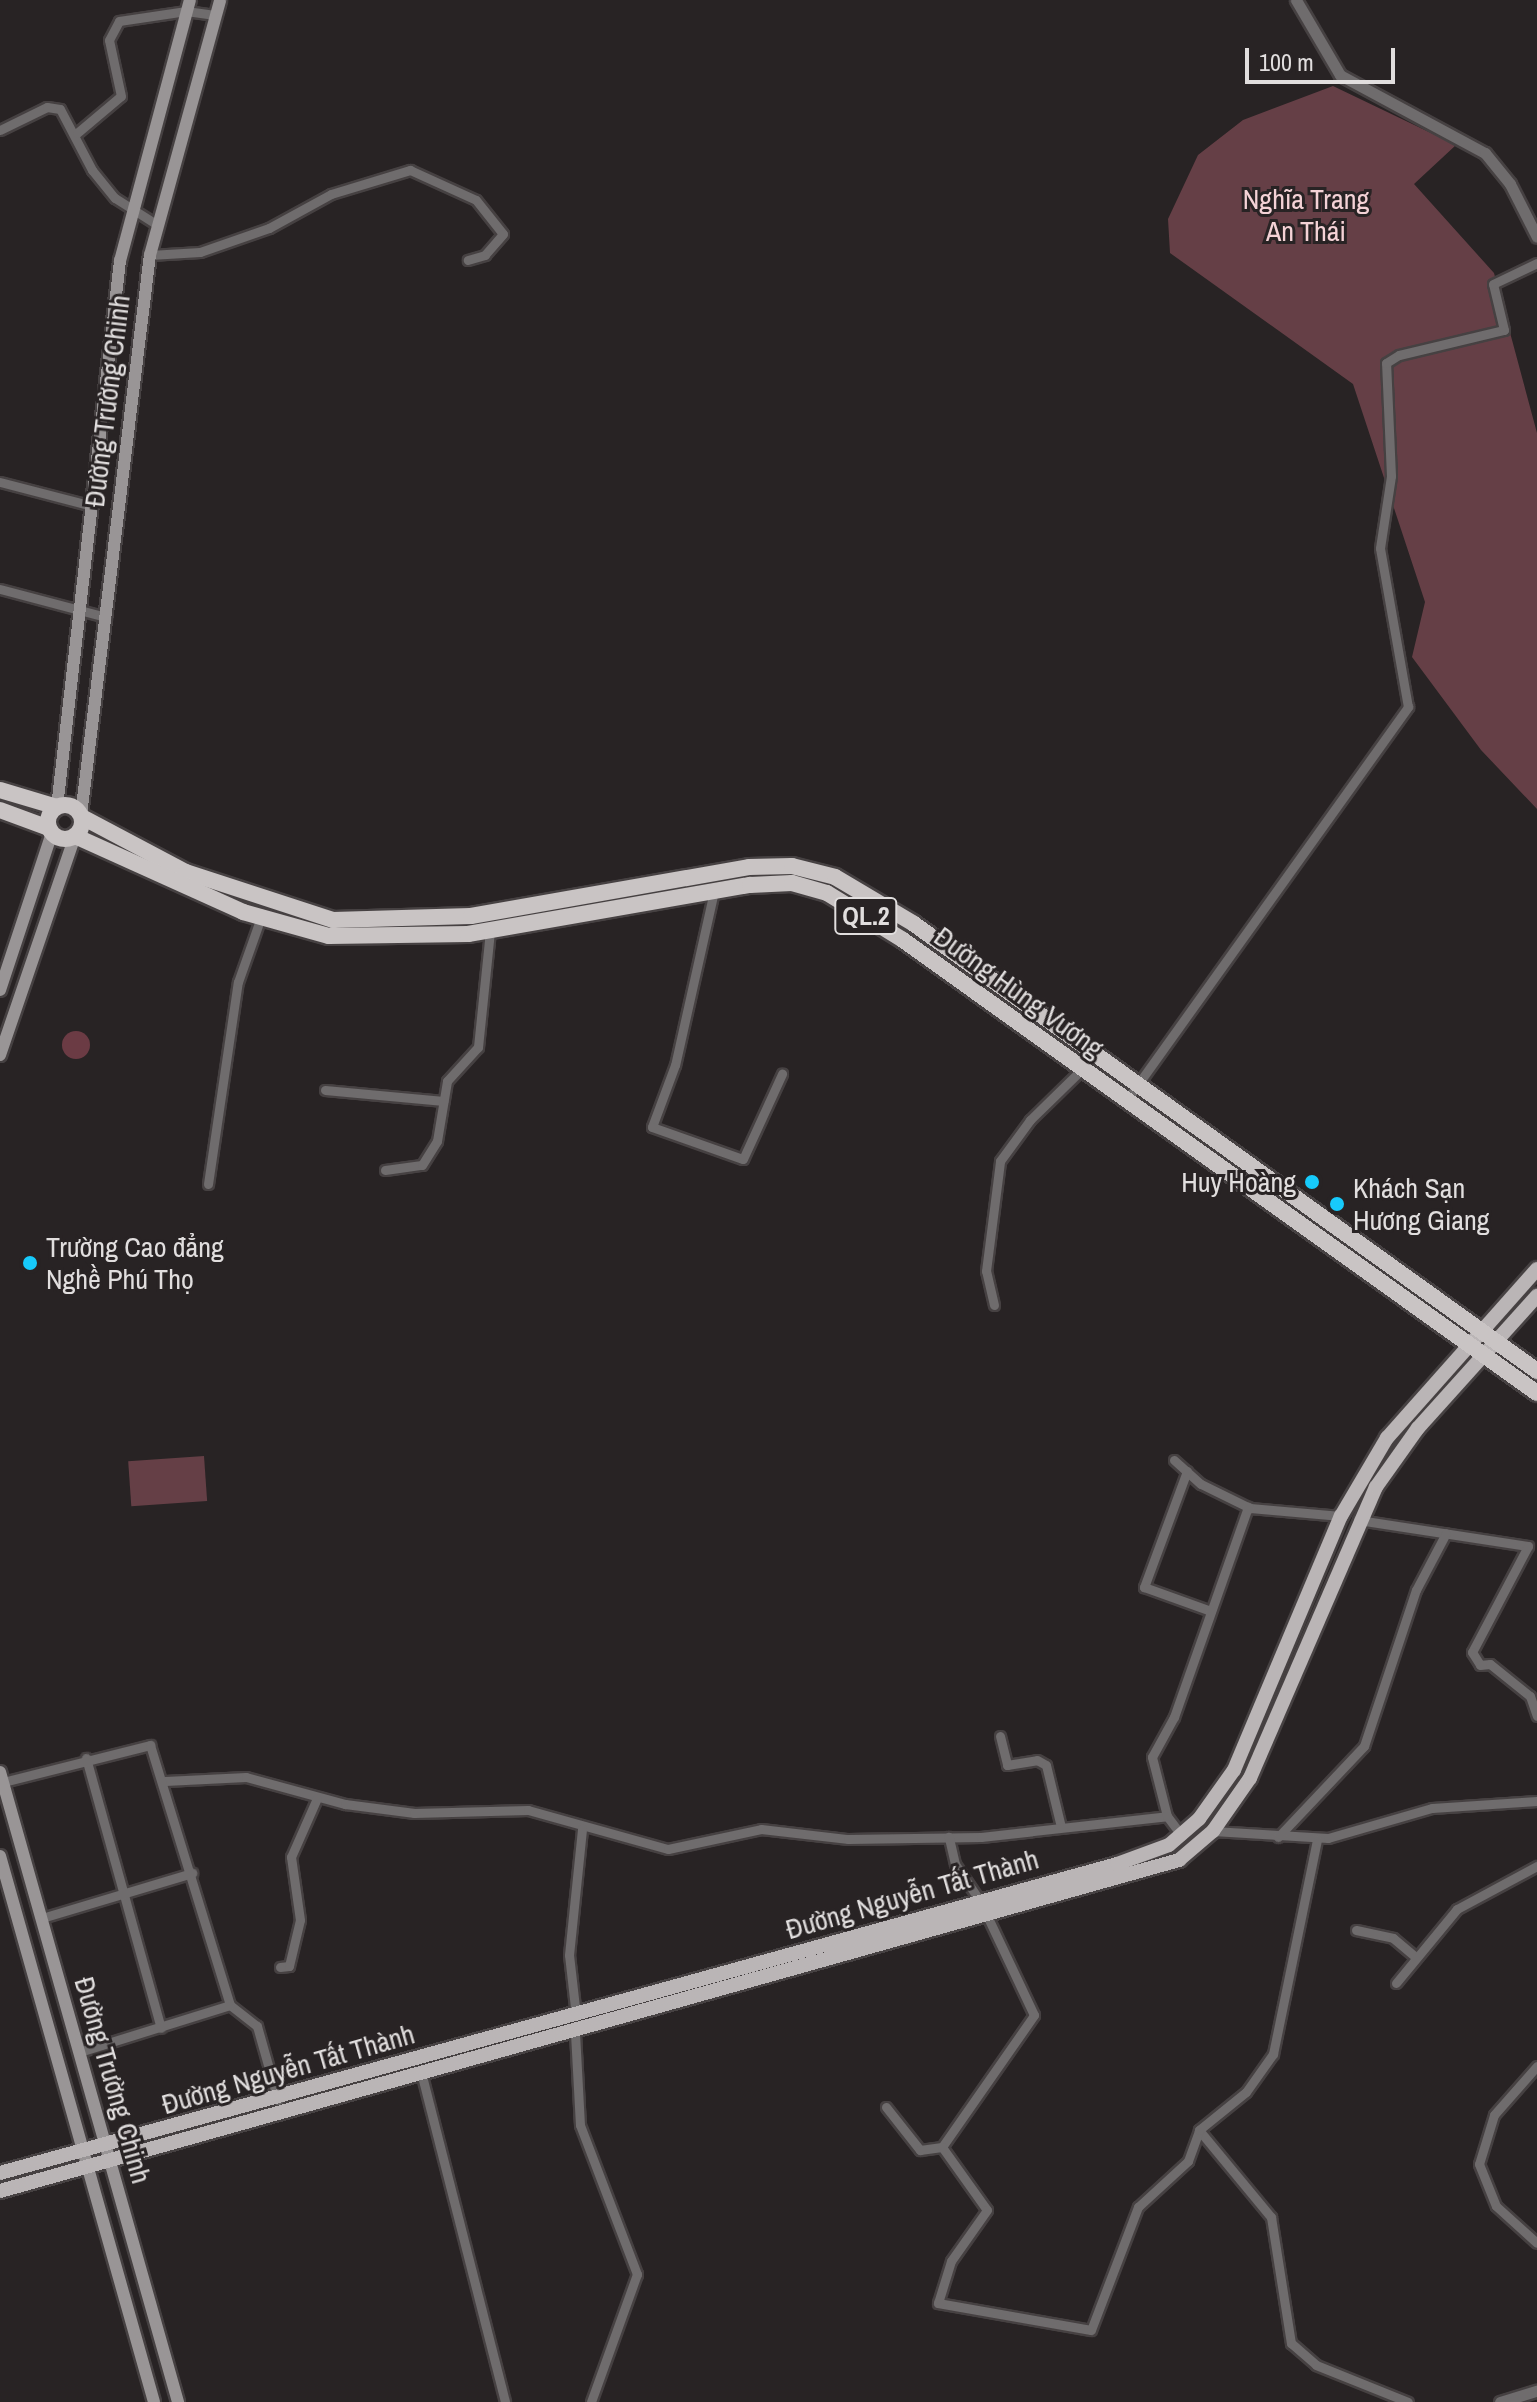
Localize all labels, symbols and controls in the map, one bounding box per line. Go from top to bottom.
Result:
scale bar [1249,32,1399,82]
text: 100 m [1259,46,1314,78]
park label: Nghĩa Trang An Thái [1243,182,1369,248]
street label: Đường Trường Chinh [77,293,137,509]
road number: QL.2 [834,894,898,938]
street label: Đường Hùng Vương [928,919,1110,1065]
place label: Huy Hoàng [1181,1165,1296,1199]
place label: Khách Sạn Hương Giang [1353,1171,1490,1237]
marker: Huy Hoàng [1303,1173,1321,1191]
marker: Khách Sạn Hương Giang [1328,1195,1346,1213]
place label: Trường Cao đẳng Nghề Phú Thọ [46,1230,224,1296]
marker: Trường Cao đẳng Nghề Phú Thọ [21,1254,39,1272]
street label: Đường Nguyễn Tất Thành [781,1842,1043,1946]
street label: Đường Trường Chinh [67,1973,159,2187]
street label: Đường Nguyễn Tất Thành [157,2017,419,2121]

